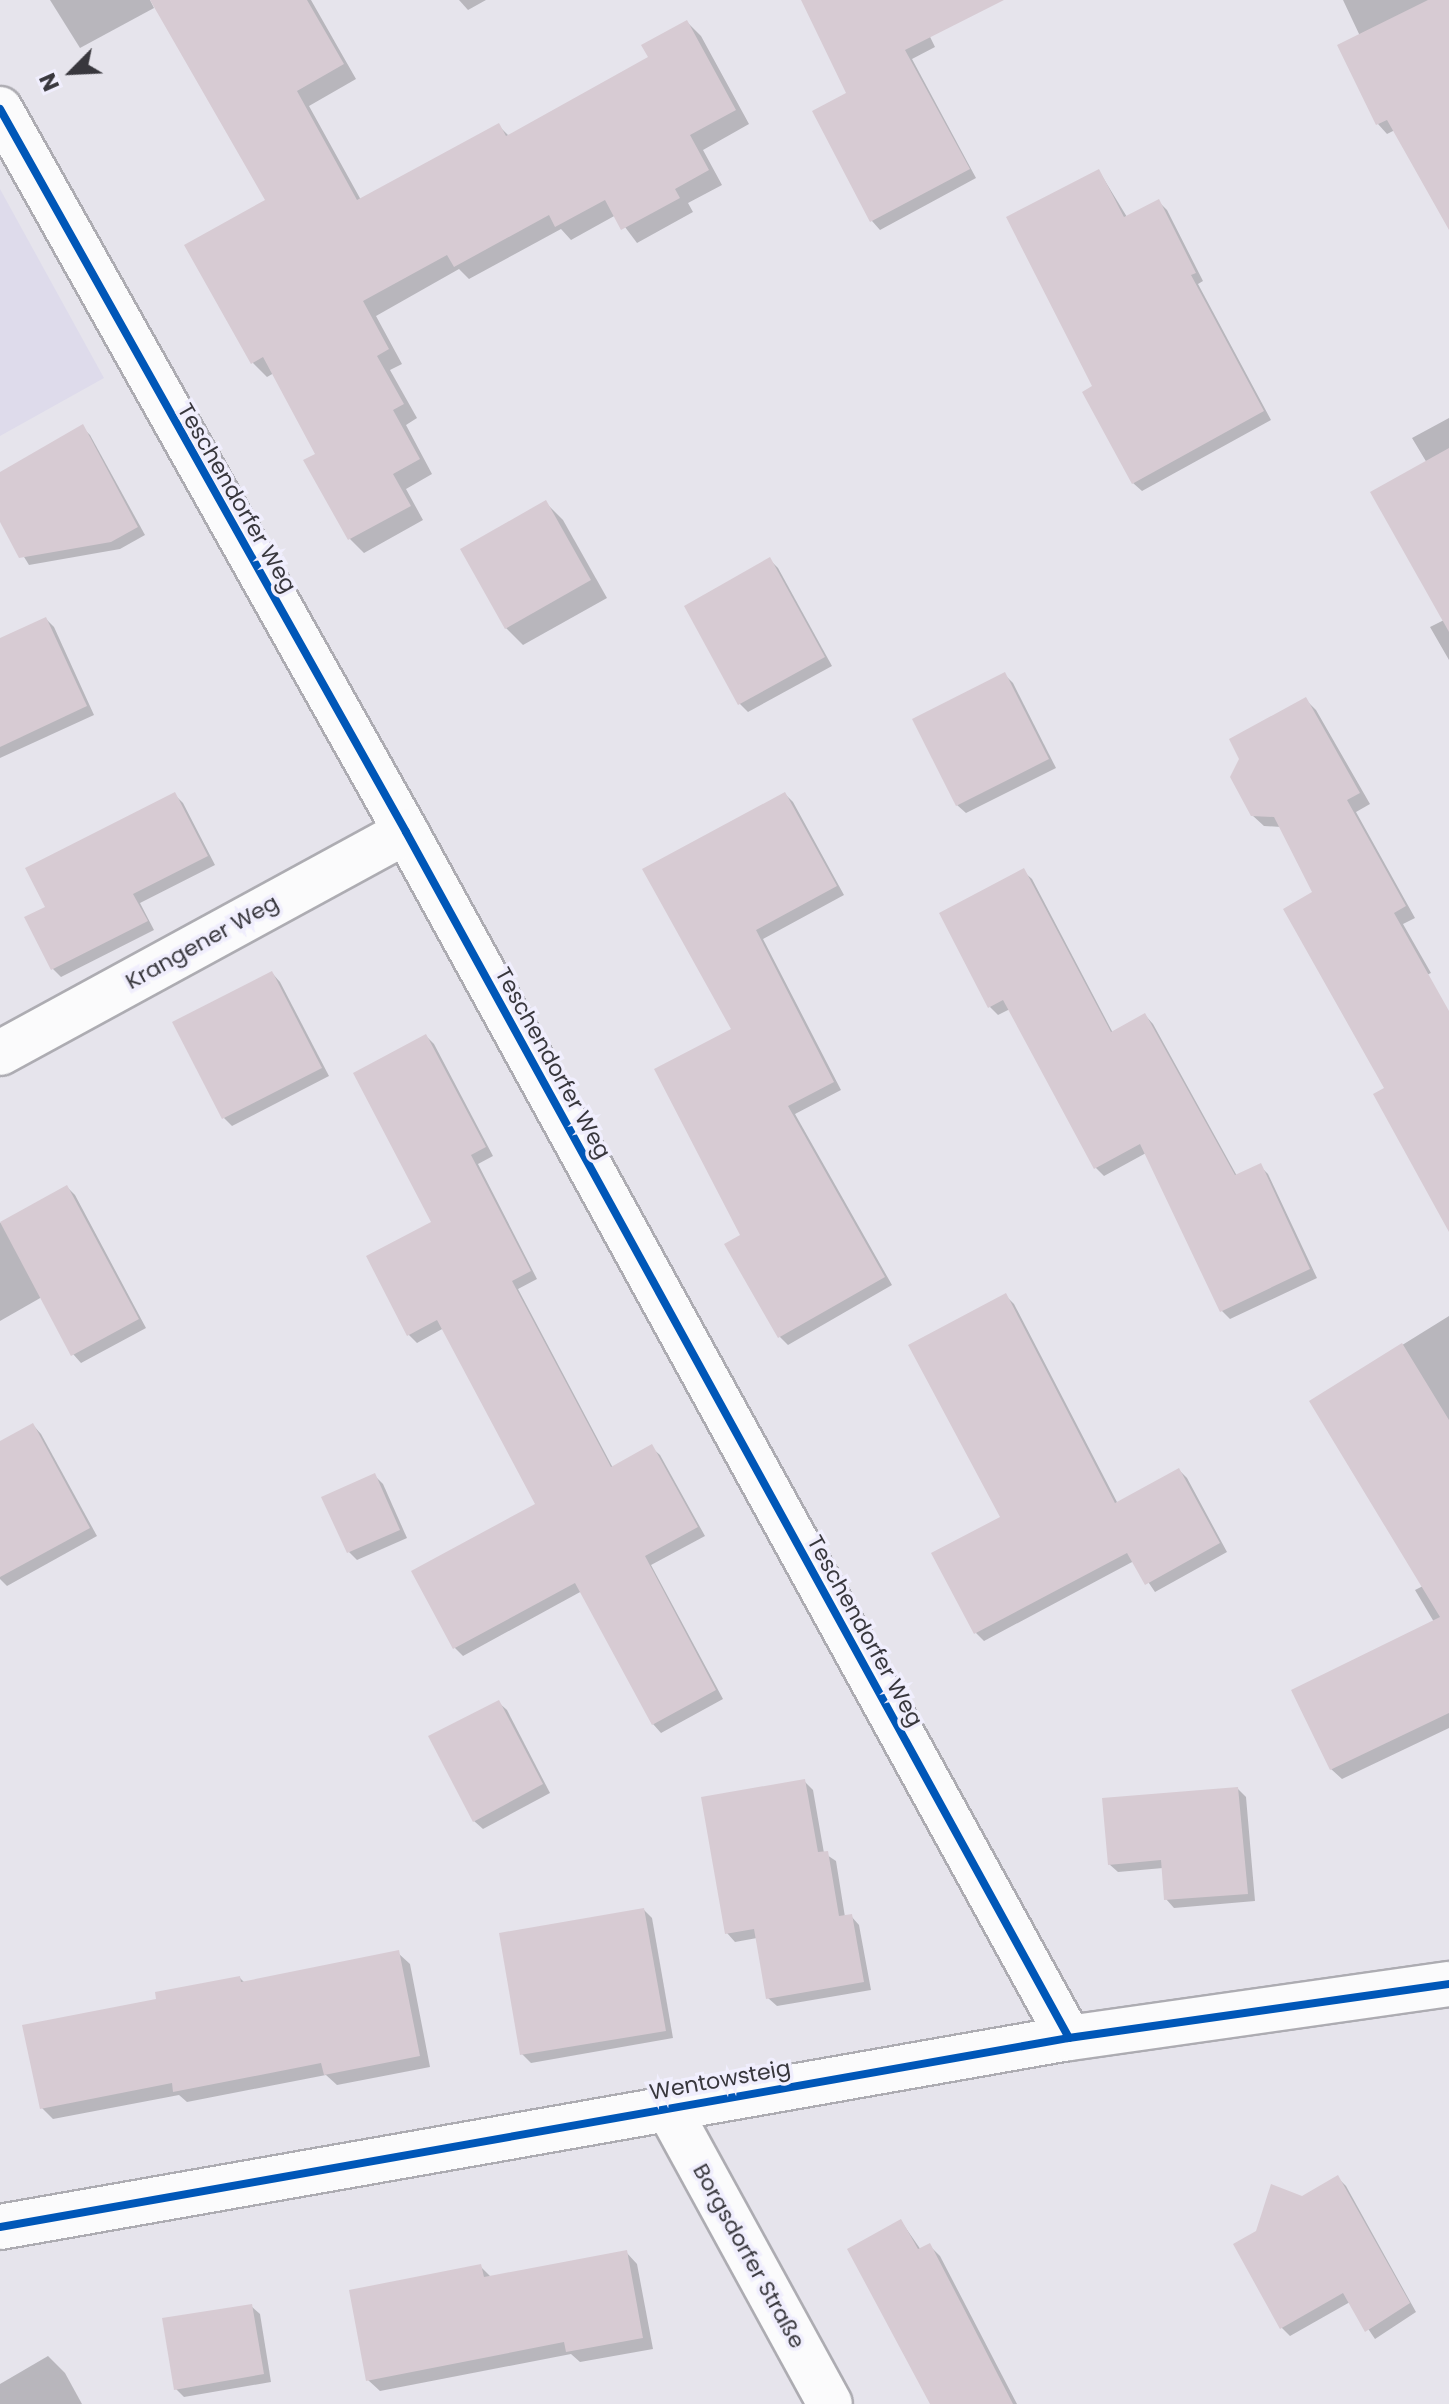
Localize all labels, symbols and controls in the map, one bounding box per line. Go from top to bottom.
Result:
north arrow [32,32,112,112]
text: N [32,68,67,96]
street label: Teschendorfer Weg [172,399,302,597]
street label: Krangener Weg [121,889,283,995]
street label: Teschendorfer Weg [490,963,616,1163]
street label: Teschendorfer Weg [802,1531,928,1731]
street label: Wentowsteig [647,2055,793,2105]
street label: Borgsdorfer Straße [687,2159,811,2353]

